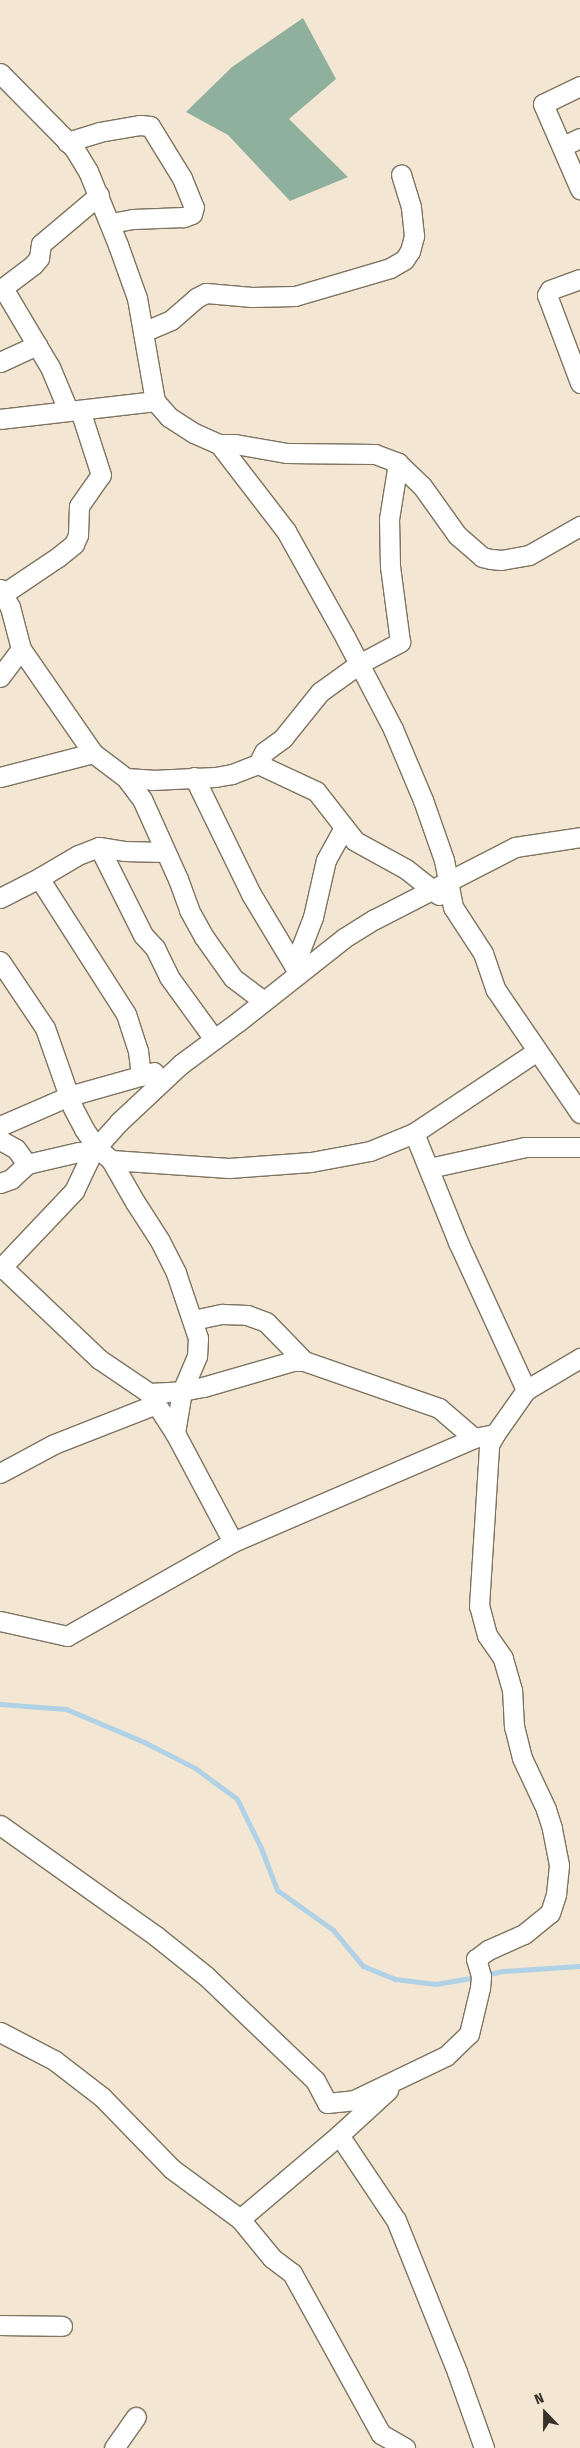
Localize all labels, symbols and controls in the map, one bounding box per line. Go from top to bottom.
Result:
north arrow [520,2388,570,2438]
text: N [532,2389,546,2408]

